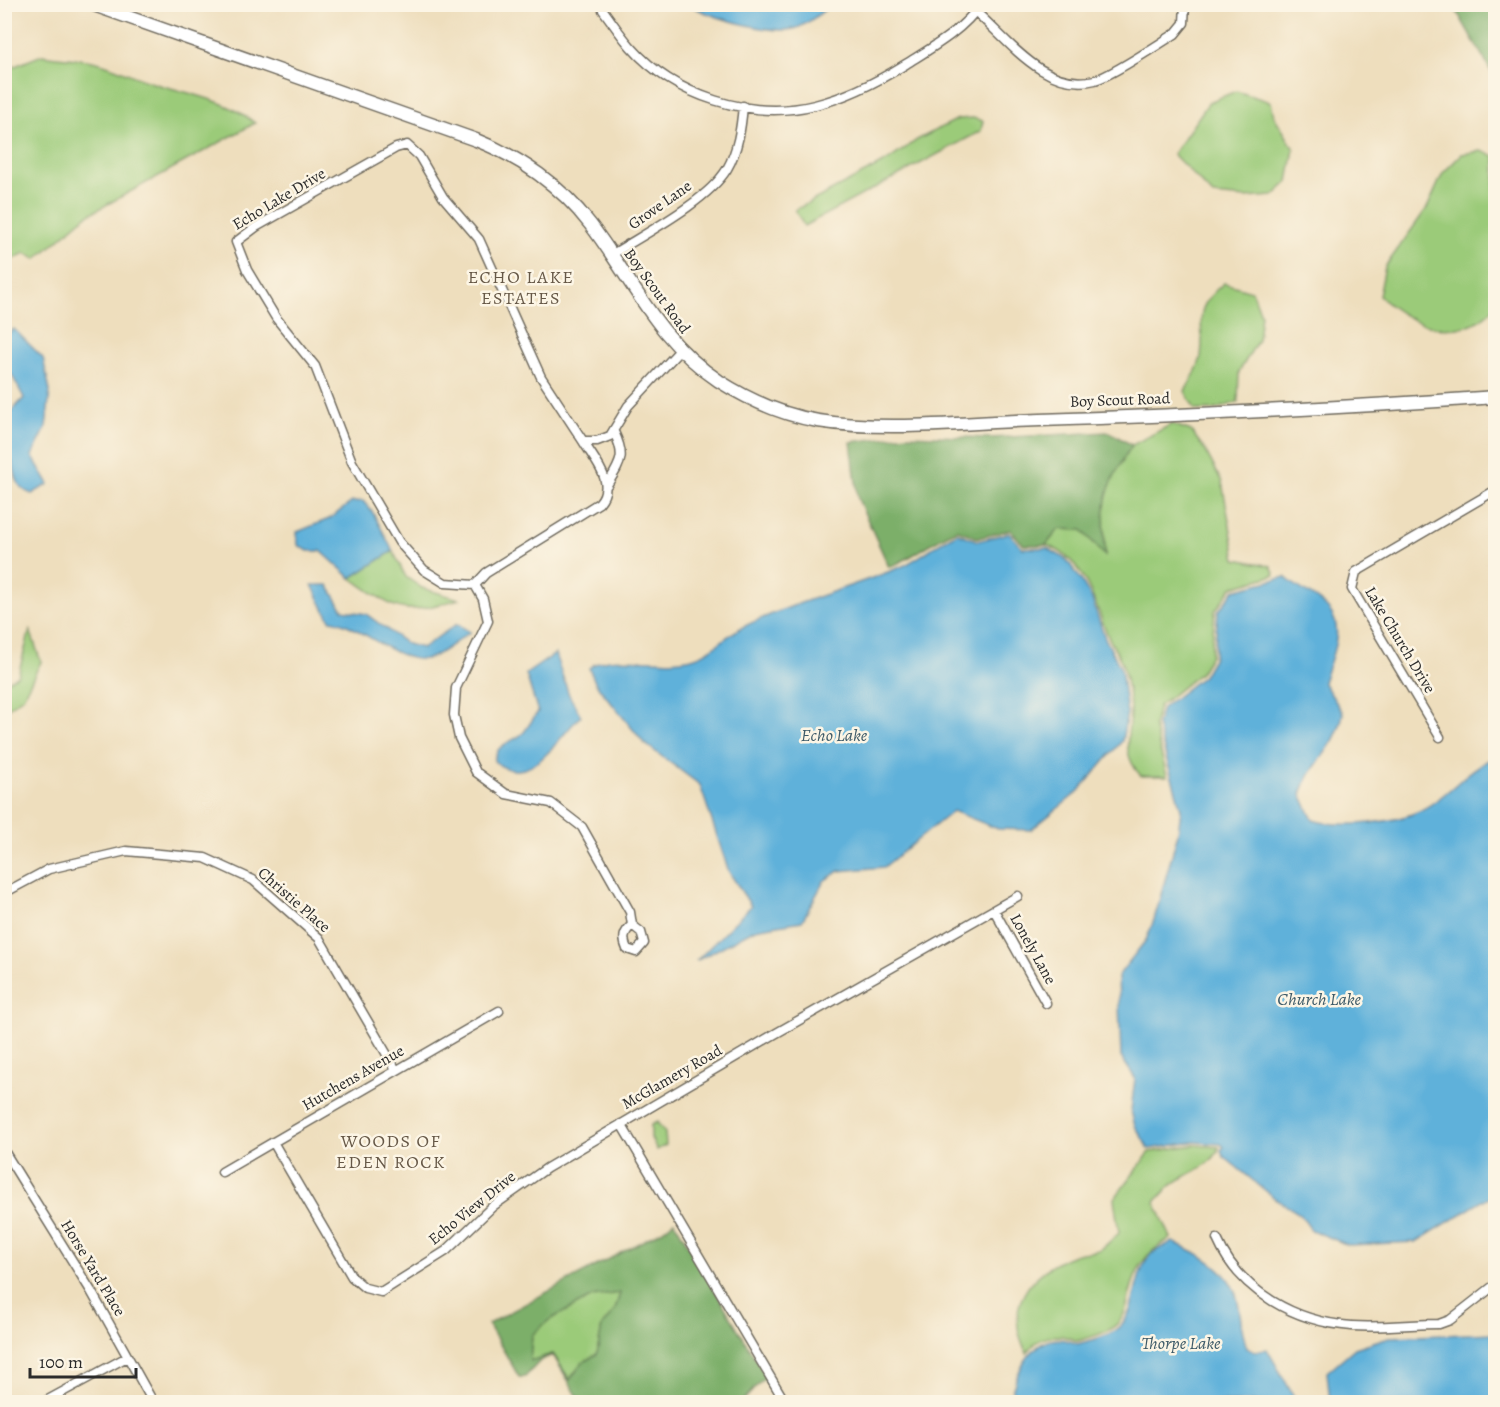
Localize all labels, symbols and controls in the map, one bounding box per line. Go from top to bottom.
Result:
street label: Echo Lake Drive [228,163,330,235]
street label: Grove Lane [624,175,696,235]
street label: Boy Scout Road [619,244,696,338]
district label: ECHO LAKE ESTATES [468,265,574,310]
street label: Boy Scout Road [1069,387,1171,413]
street label: Lake Church Drive [1359,582,1441,698]
water label: Echo Lake [801,723,868,747]
street label: Christie Place [253,862,335,938]
street label: Lonely Lane [1005,910,1061,988]
water label: Church Lake [1277,987,1361,1011]
street label: McGlamery Road [618,1039,727,1115]
street label: Hutchens Avenue [298,1040,408,1116]
district label: WOODS OF EDEN ROCK [336,1129,446,1174]
street label: Echo View Drive [424,1166,520,1250]
street label: Horse Yard Place [55,1215,131,1321]
water label: Thorpe Lake [1142,1331,1221,1355]
scale bar [30,1341,136,1379]
text: 100 m [39,1350,83,1374]

